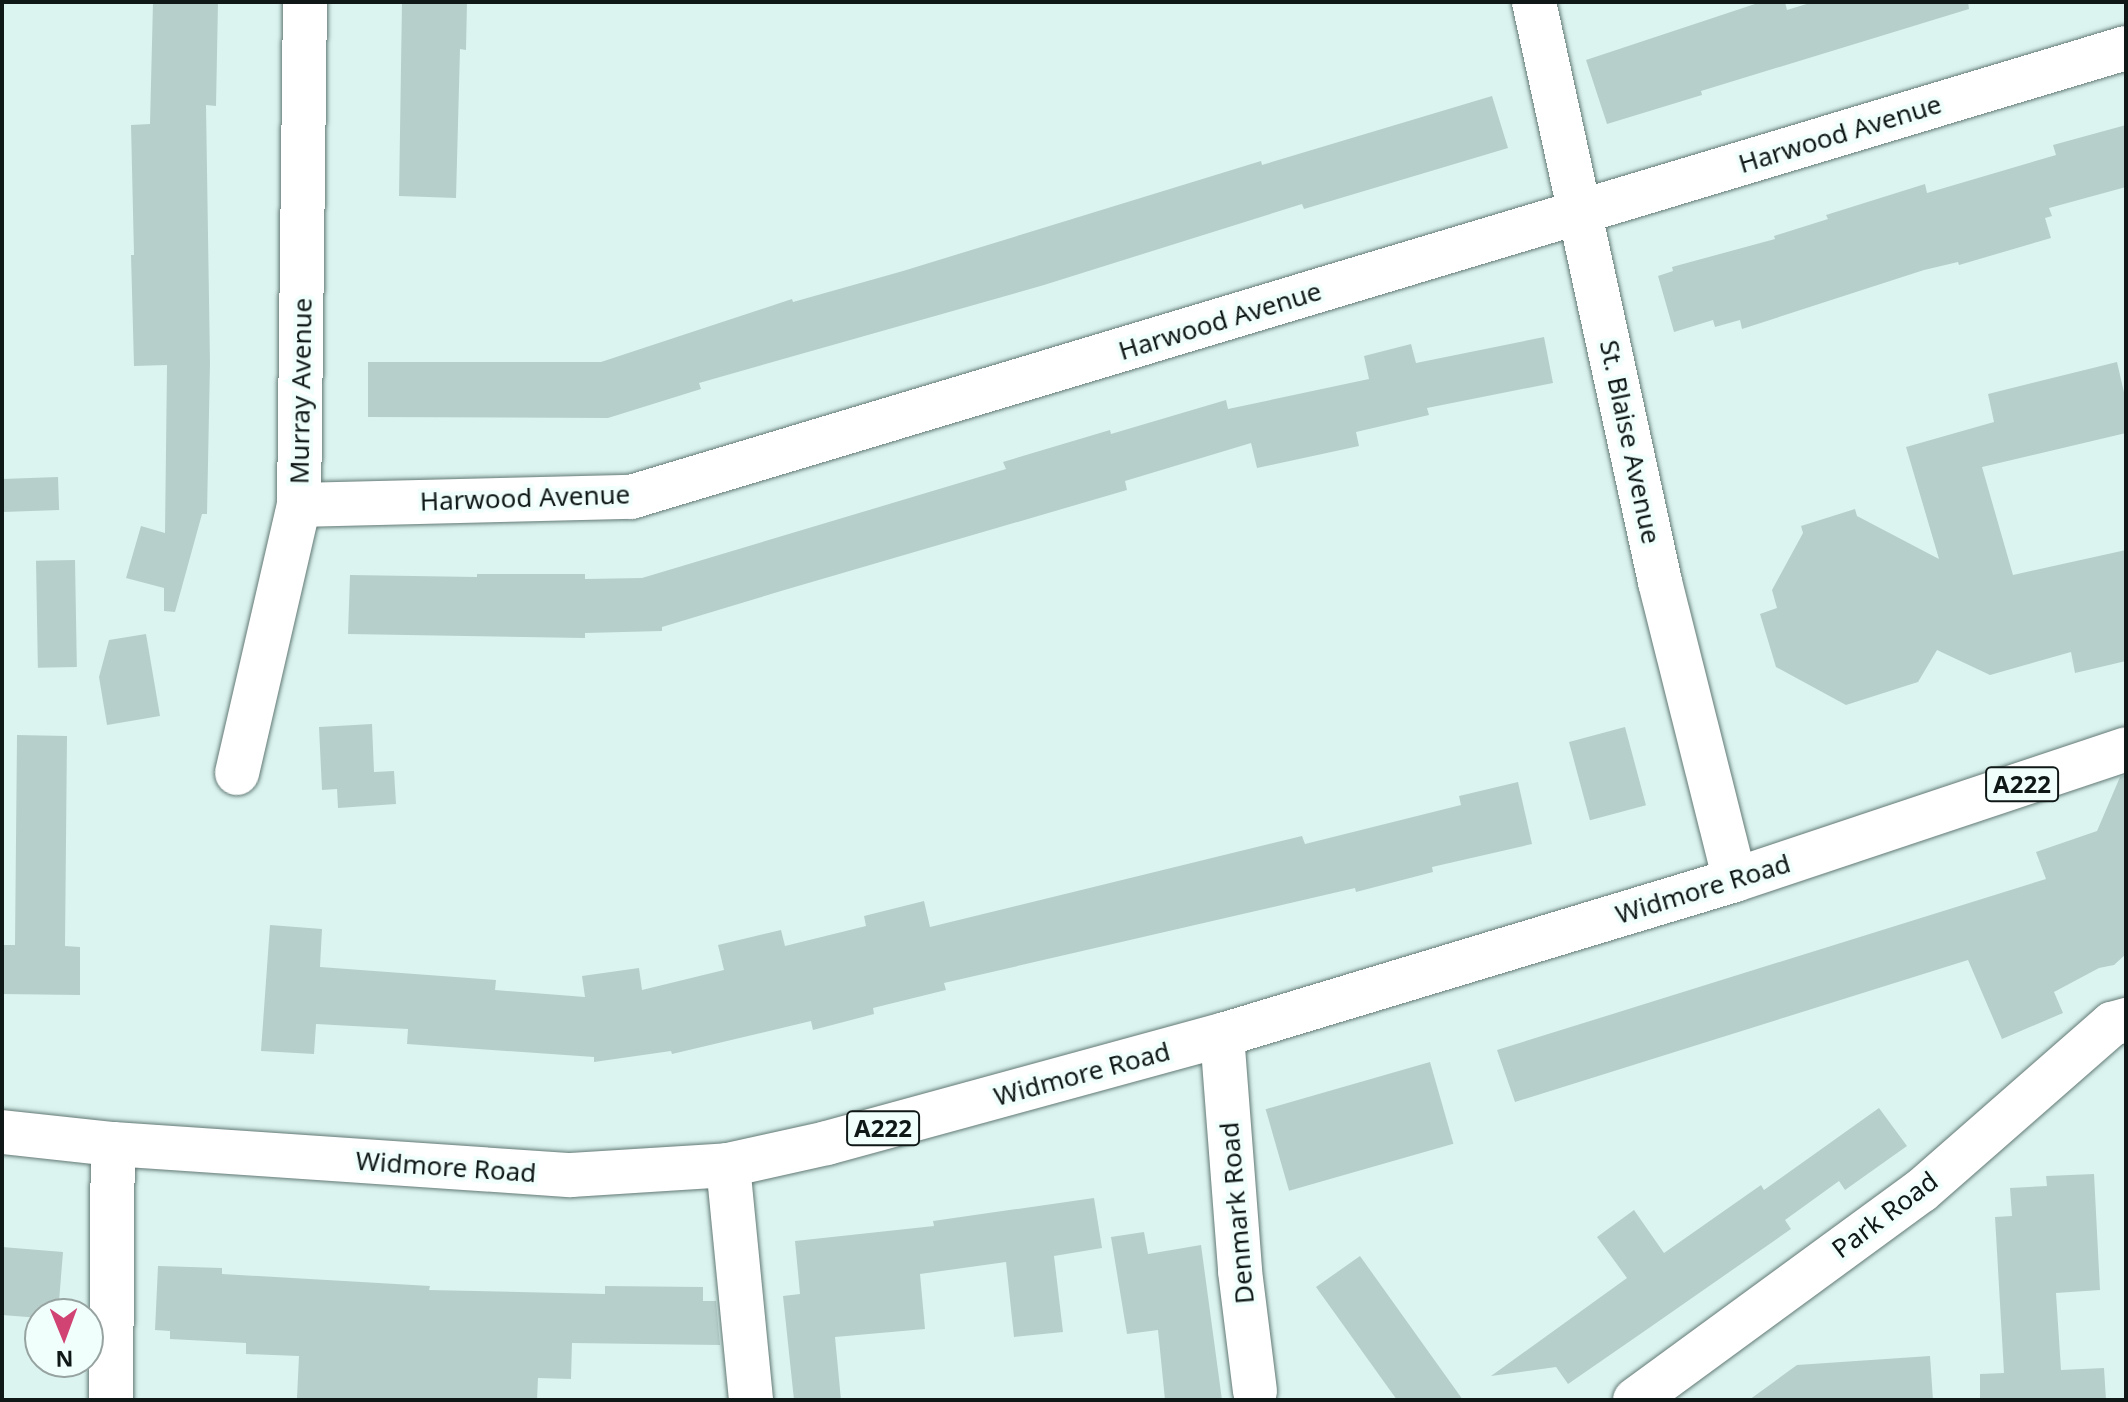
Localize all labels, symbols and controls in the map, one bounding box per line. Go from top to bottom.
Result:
street label: Harwood Avenue [1735,88,1945,180]
street label: Harwood Avenue [1115,275,1325,367]
street label: Murray Avenue [284,297,318,485]
street label: St. Blaise Avenue [1593,337,1667,547]
street label: Harwood Avenue [419,479,631,517]
road number: A222 [1984,764,2060,804]
street label: Widmore Road [1612,848,1794,930]
street label: Widmore Road [991,1036,1173,1112]
road number: A222 [845,1108,921,1148]
street label: Denmark Road [1214,1121,1260,1305]
street label: Widmore Road [355,1145,537,1189]
street label: Park Road [1826,1165,1944,1265]
north arrow [24,1298,104,1378]
text: N [55,1345,74,1375]

